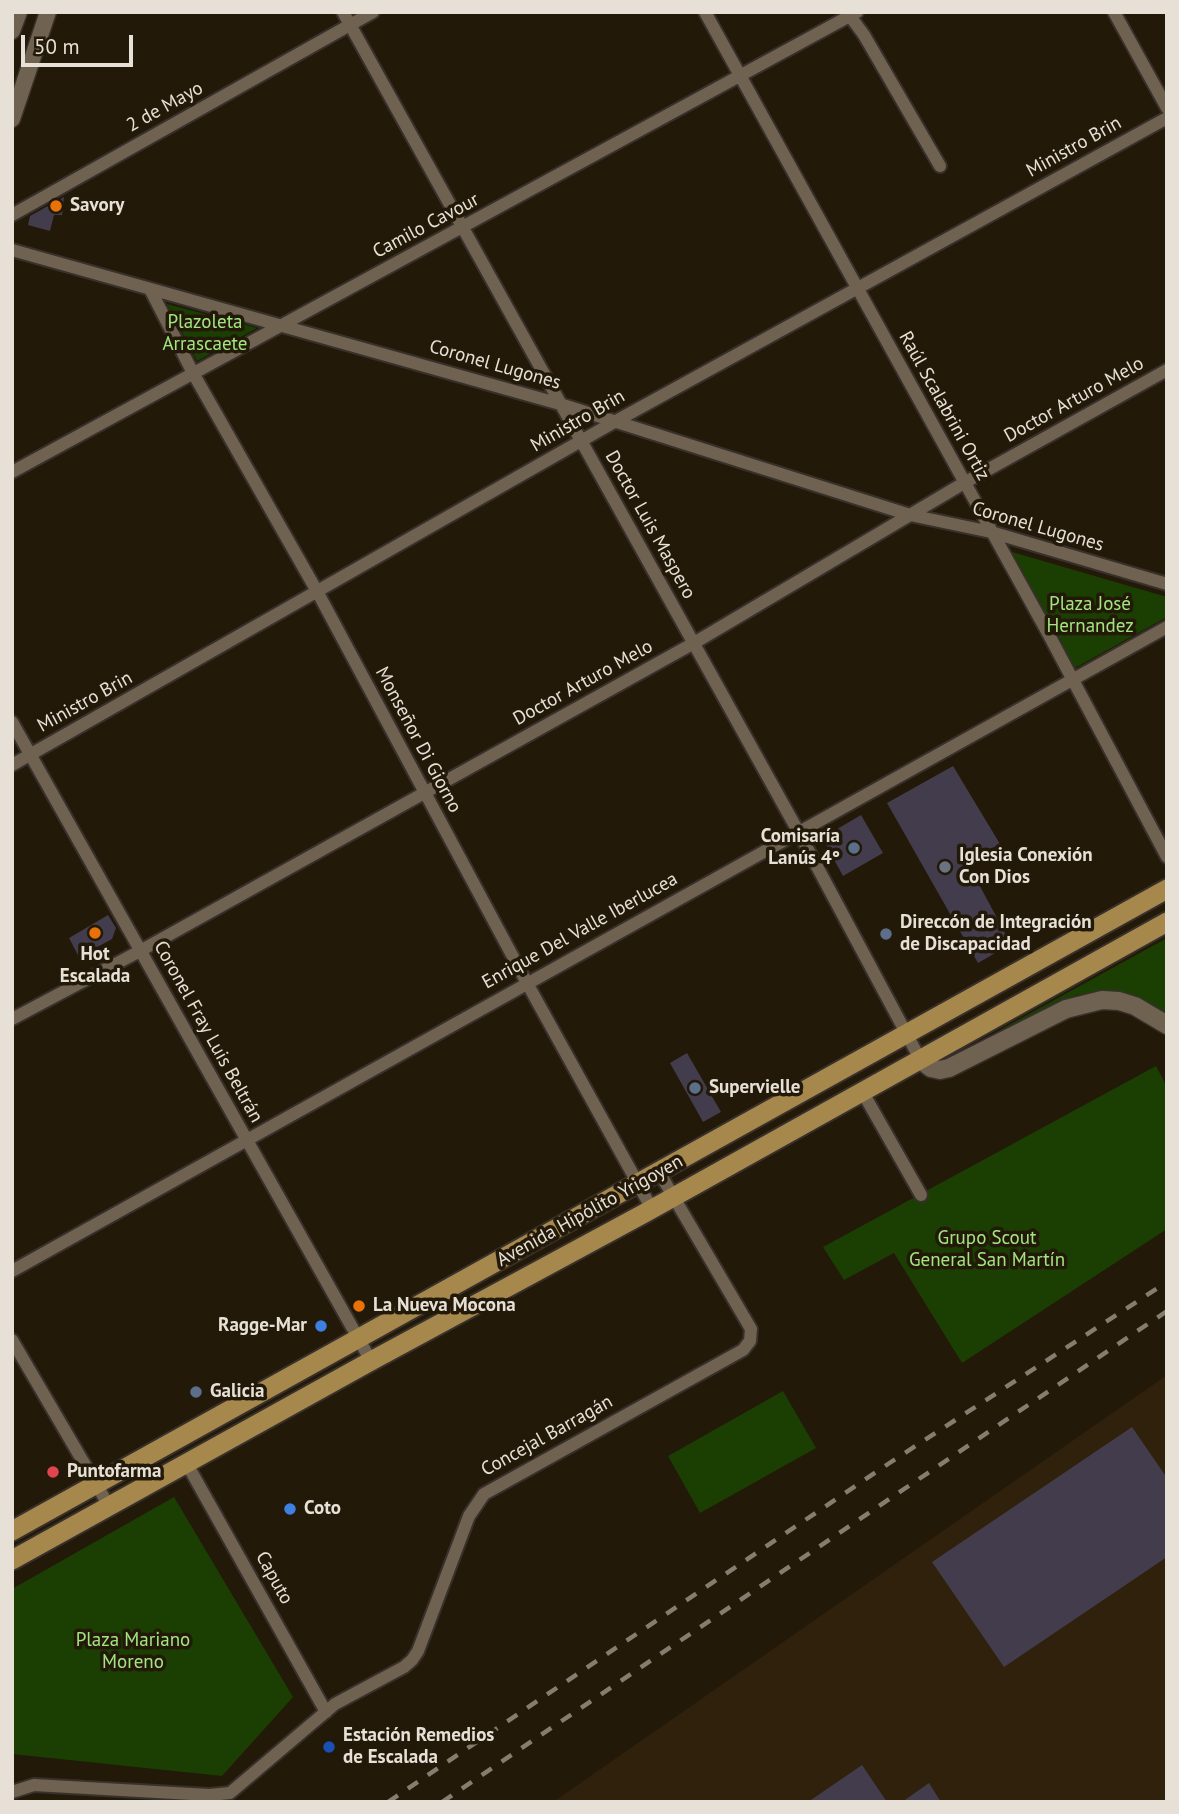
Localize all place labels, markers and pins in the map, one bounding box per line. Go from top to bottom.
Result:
place label: Savory [70,195,124,217]
marker: Savory [48,198,64,214]
place label: Comisaría Lanús 4° [761,826,840,870]
marker: Comisaría Lanús 4° [846,840,862,856]
place label: Iglesia Conexión Con Dios [959,845,1093,889]
marker: Iglesia Conexión Con Dios [937,859,953,875]
place label: Direccón de Integración de Discapacidad [900,912,1092,956]
marker: Hot Escalada [87,925,103,941]
marker: Direccón de Integración de Discapacidad [878,926,894,942]
place label: Hot Escalada [60,944,130,988]
place label: Supervielle [709,1077,801,1099]
marker: Supervielle [687,1080,703,1096]
place label: La Nueva Mocona [373,1295,516,1317]
marker: La Nueva Mocona [351,1298,367,1314]
place label: Ragge-Mar [218,1315,307,1337]
marker: Ragge-Mar [313,1318,329,1334]
place label: Galicia [210,1381,264,1403]
marker: Galicia [188,1384,204,1400]
place label: Puntofarma [67,1461,161,1483]
marker: Puntofarma [45,1464,61,1480]
place label: Coto [304,1498,341,1520]
marker: Coto [282,1501,298,1517]
place label: Estación Remedios de Escalada [343,1725,494,1769]
marker: Estación Remedios de Escalada [321,1739,337,1755]

